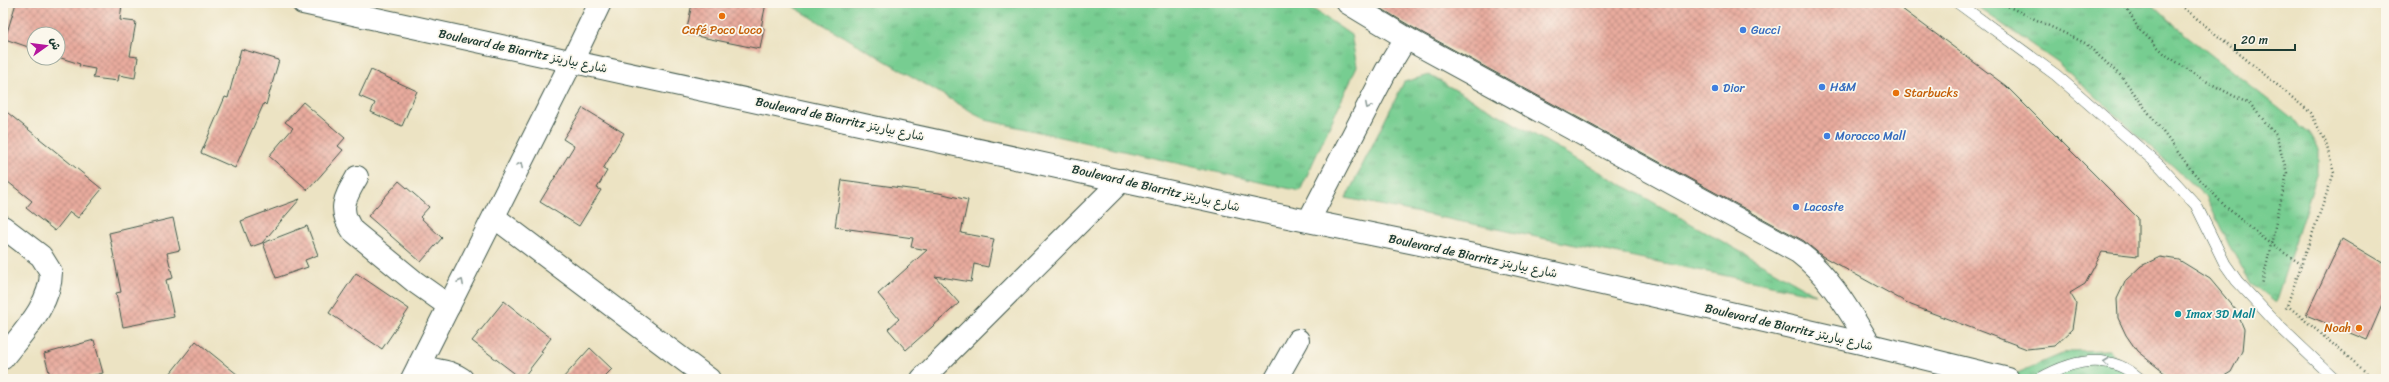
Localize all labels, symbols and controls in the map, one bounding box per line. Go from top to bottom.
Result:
marker: Café Poco Loco [717,11,727,21]
place label: Café Poco Loco [682,19,762,41]
place label: Gucci [1751,19,1781,41]
street label: Boulevard de Biarritz شارع بياريتز [437,22,609,80]
marker: Gucci [1738,25,1748,35]
north arrow [26,26,66,66]
scale bar [2235,26,2295,52]
text: 20 m [2241,29,2268,51]
text: ش [45,36,66,52]
place label: H&M [1830,76,1857,98]
place label: Dior [1723,77,1746,99]
marker: H&M [1817,82,1827,92]
place label: Starbucks [1904,82,1958,104]
marker: Dior [1710,83,1720,93]
marker: Starbucks [1891,88,1901,98]
street label: Boulevard de Biarritz شارع بياريتز [754,90,926,148]
one-way arrow [1365,102,1373,109]
place label: Morocco Mall [1835,125,1906,147]
marker: Morocco Mall [1822,131,1832,141]
street label: Boulevard de Biarritz شارع بياريتز [1070,158,1242,218]
one-way arrow [515,162,523,170]
place label: Lacoste [1804,196,1844,218]
marker: Lacoste [1791,202,1801,212]
street label: Boulevard de Biarritz شارع بياريتز [1387,227,1559,285]
one-way arrow [457,278,464,286]
street label: Boulevard de Biarritz شارع بياريتز [1703,297,1875,357]
place label: Imax 3D Mall [2185,303,2256,325]
marker: Imax 3D Mall [2173,309,2183,319]
place label: Noah [2324,317,2351,339]
marker: Noah [2354,323,2364,333]
one-way arrow [2102,358,2109,367]

